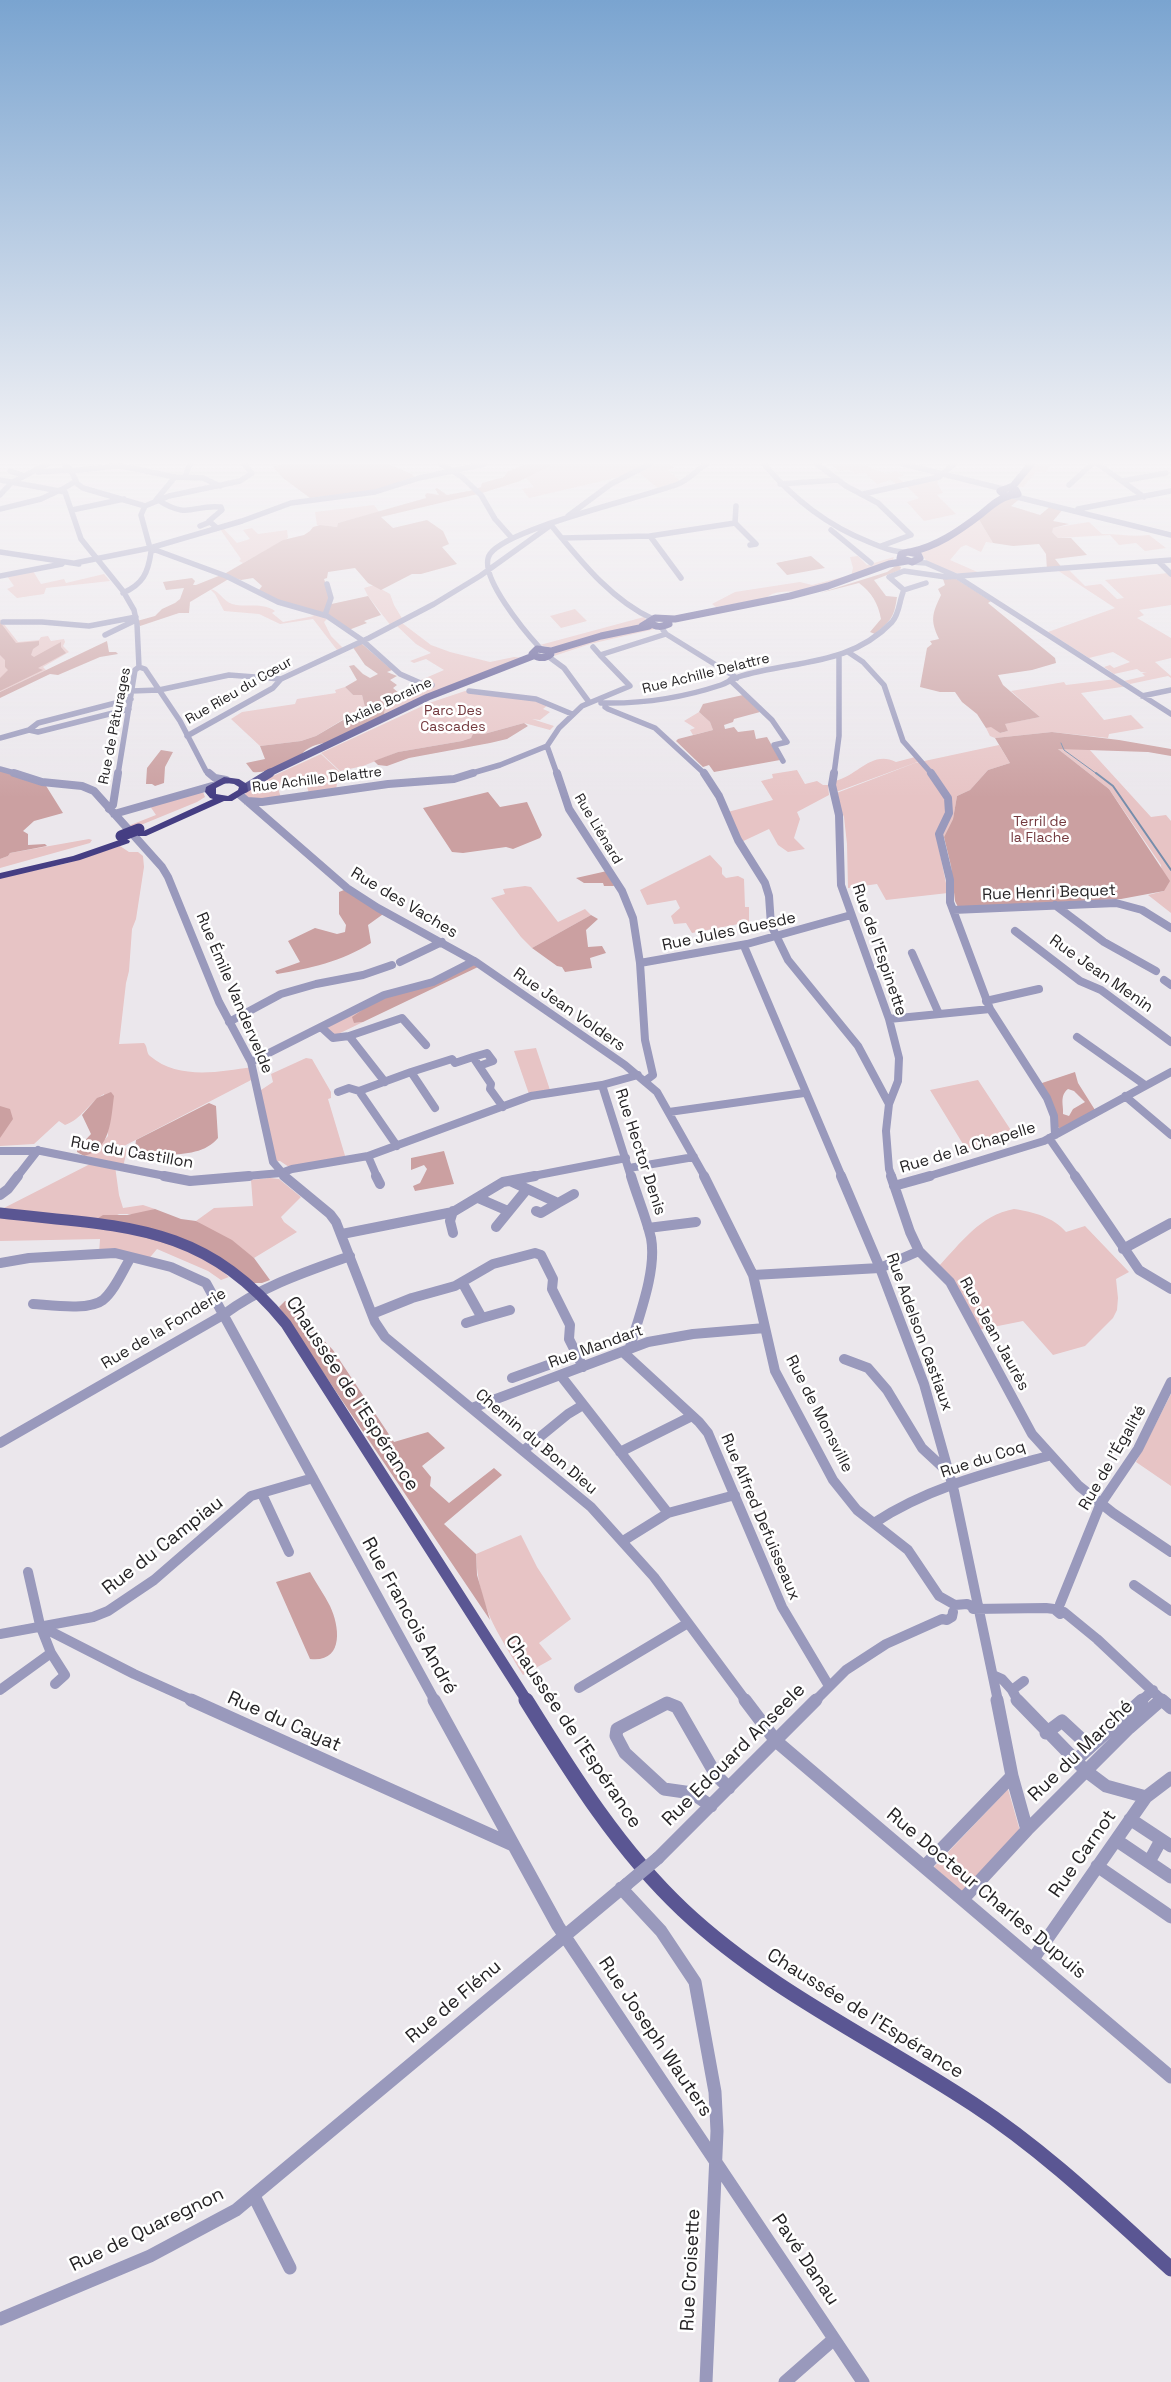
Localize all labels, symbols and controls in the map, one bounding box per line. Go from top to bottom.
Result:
street label: Rue Achille Delattre [641,650,771,698]
street label: Rue Rieu du Cœur [183,654,295,728]
street label: Rue de Pâturages [95,666,135,786]
street label: Axiale Boraine [341,674,435,730]
park label: Parc Des Cascades [420,703,486,736]
street label: Rue Achille Delattre [251,764,383,796]
street label: Rue Liénard [570,791,626,867]
park label: Terril de la Flache [1010,814,1070,846]
street label: Rue des Vaches [347,864,461,942]
street label: Rue Henri Bequet [982,881,1116,905]
street label: Rue de l'Espinette [847,882,911,1018]
street label: Rue Jules Guesde [660,908,798,956]
street label: Rue Émile Vandervelde [191,909,277,1077]
street label: Rue Jean Menin [1046,931,1156,1017]
street label: Rue Jean Volders [509,964,629,1056]
street label: Rue Hector Denis [610,1086,670,1218]
street label: Rue de la Chapelle [898,1118,1038,1178]
street label: Rue du Castillon [69,1133,195,1173]
street label: Rue Adelson Castiaux [881,1250,957,1414]
street label: Rue Jean Jaurès [955,1274,1033,1394]
street label: Rue de la Fonderie [98,1284,230,1374]
street label: Chaussée de l'Espérance [280,1292,424,1496]
street label: Rue Mandart [546,1321,646,1373]
street label: Rue de Monsville [781,1352,857,1476]
street label: Chemin du Bon Dieu [471,1385,601,1499]
street label: Rue de l'Égalité [1075,1402,1151,1514]
street label: Rue Alfred Defuisseaux [716,1431,804,1603]
street label: Rue du Coq [938,1437,1028,1483]
street label: Rue du Campiau [98,1492,228,1600]
street label: Rue Francois André [356,1534,462,1698]
street label: Chaussée de l'Espérance [500,1631,646,1833]
street label: Rue Edouard Anseele [658,1679,810,1831]
street label: Rue du Cayat [224,1687,344,1757]
street label: Rue du Marché [1024,1695,1138,1807]
street label: Rue Docteur Charles Dupuis [881,1804,1091,1984]
street label: Rue Carnot [1044,1806,1122,1902]
street label: Chaussée de l'Espérance [762,1944,968,2084]
street label: Rue Joseph Wauters [593,1953,717,2121]
street label: Rue de Flénu [402,1956,506,2048]
street label: Rue de Quaregnon [66,2183,228,2277]
street label: Rue Croisette [676,2208,706,2332]
street label: Pavé Danau [766,2210,844,2310]

